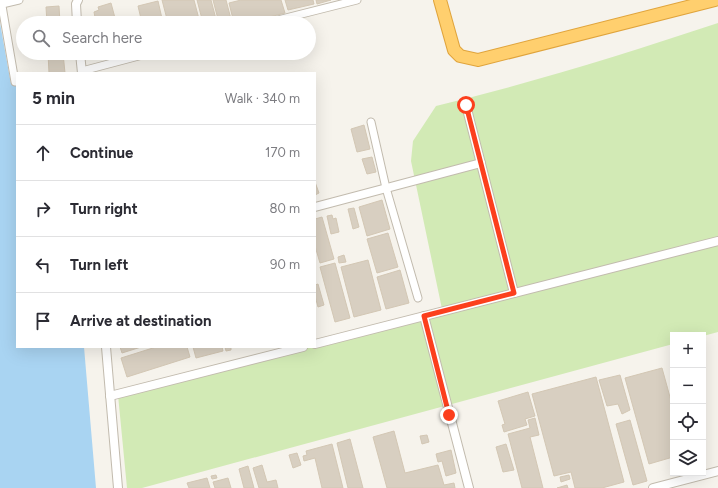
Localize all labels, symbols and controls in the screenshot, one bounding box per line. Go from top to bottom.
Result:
search box [16,16,316,60]
icon: search [30,27,52,49]
text: Search here [62,29,142,47]
text: 5 min [32,88,75,108]
text: Walk · 340 m [225,91,300,106]
route start [457,96,475,114]
icon: ahead [32,142,54,164]
text: Continue [70,144,133,162]
text: 170 m [265,145,300,160]
icon: right [32,198,54,220]
text: Turn right [70,200,138,218]
text: 80 m [269,201,300,216]
icon: left [32,254,54,276]
text: Turn left [70,256,128,274]
text: 90 m [270,257,300,272]
icon: arrive [32,310,54,332]
text: Arrive at destination [70,312,211,330]
map controls [670,332,706,476]
button: + [670,332,706,368]
button: − [670,368,706,404]
button: locate [670,404,706,440]
route end [440,406,458,424]
button: layers [670,440,706,476]

